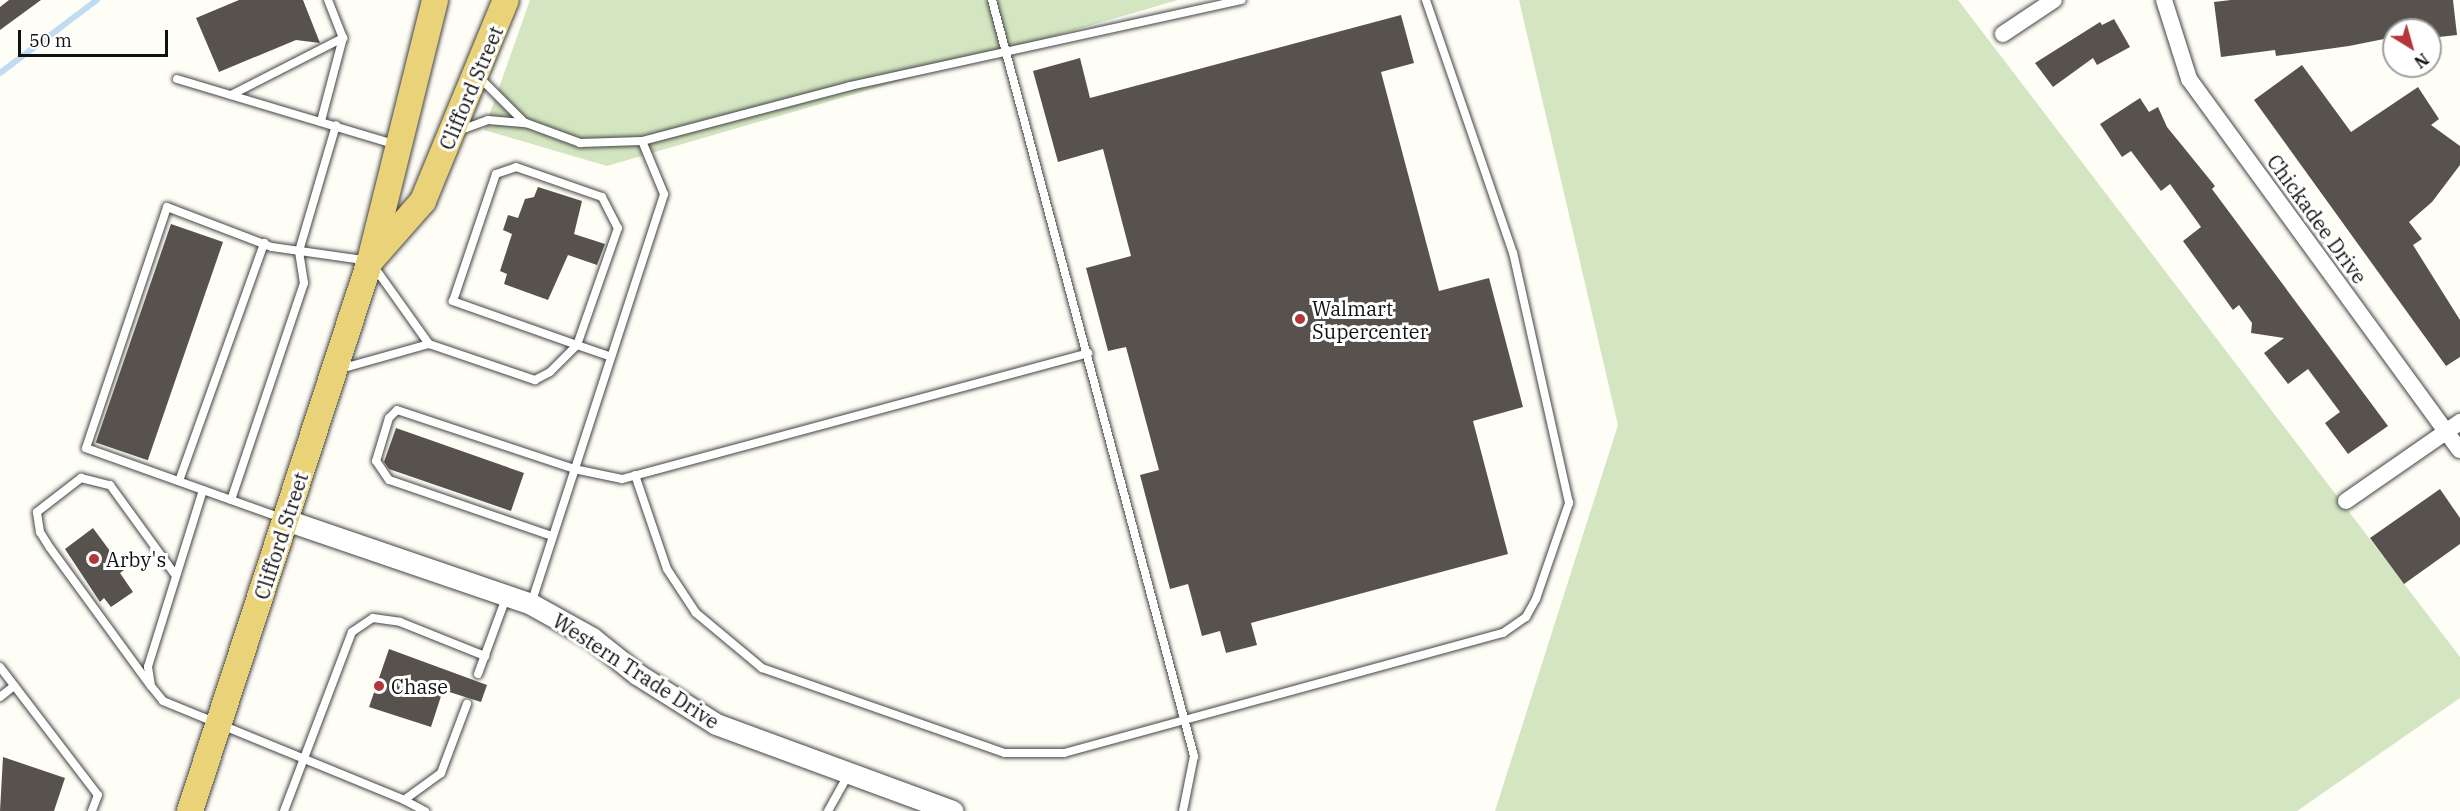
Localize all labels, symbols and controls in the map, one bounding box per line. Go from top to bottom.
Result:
scale bar [21,18,171,56]
north arrow [2382,18,2442,78]
street label: Clifford Street [434,23,508,153]
text: 50 m [29,29,72,52]
text: N [2411,49,2433,73]
street label: Chickadee Drive [2262,150,2372,288]
place label: Walmart Supercenter [1312,296,1428,343]
marker: Walmart Supercenter [1293,312,1307,326]
street label: Clifford Street [249,470,313,602]
place label: Arby's [106,547,166,571]
marker: Arby's [87,552,101,566]
street label: Western Trade Drive [548,608,724,734]
place label: Chase [391,674,448,698]
marker: Chase [372,679,386,693]

